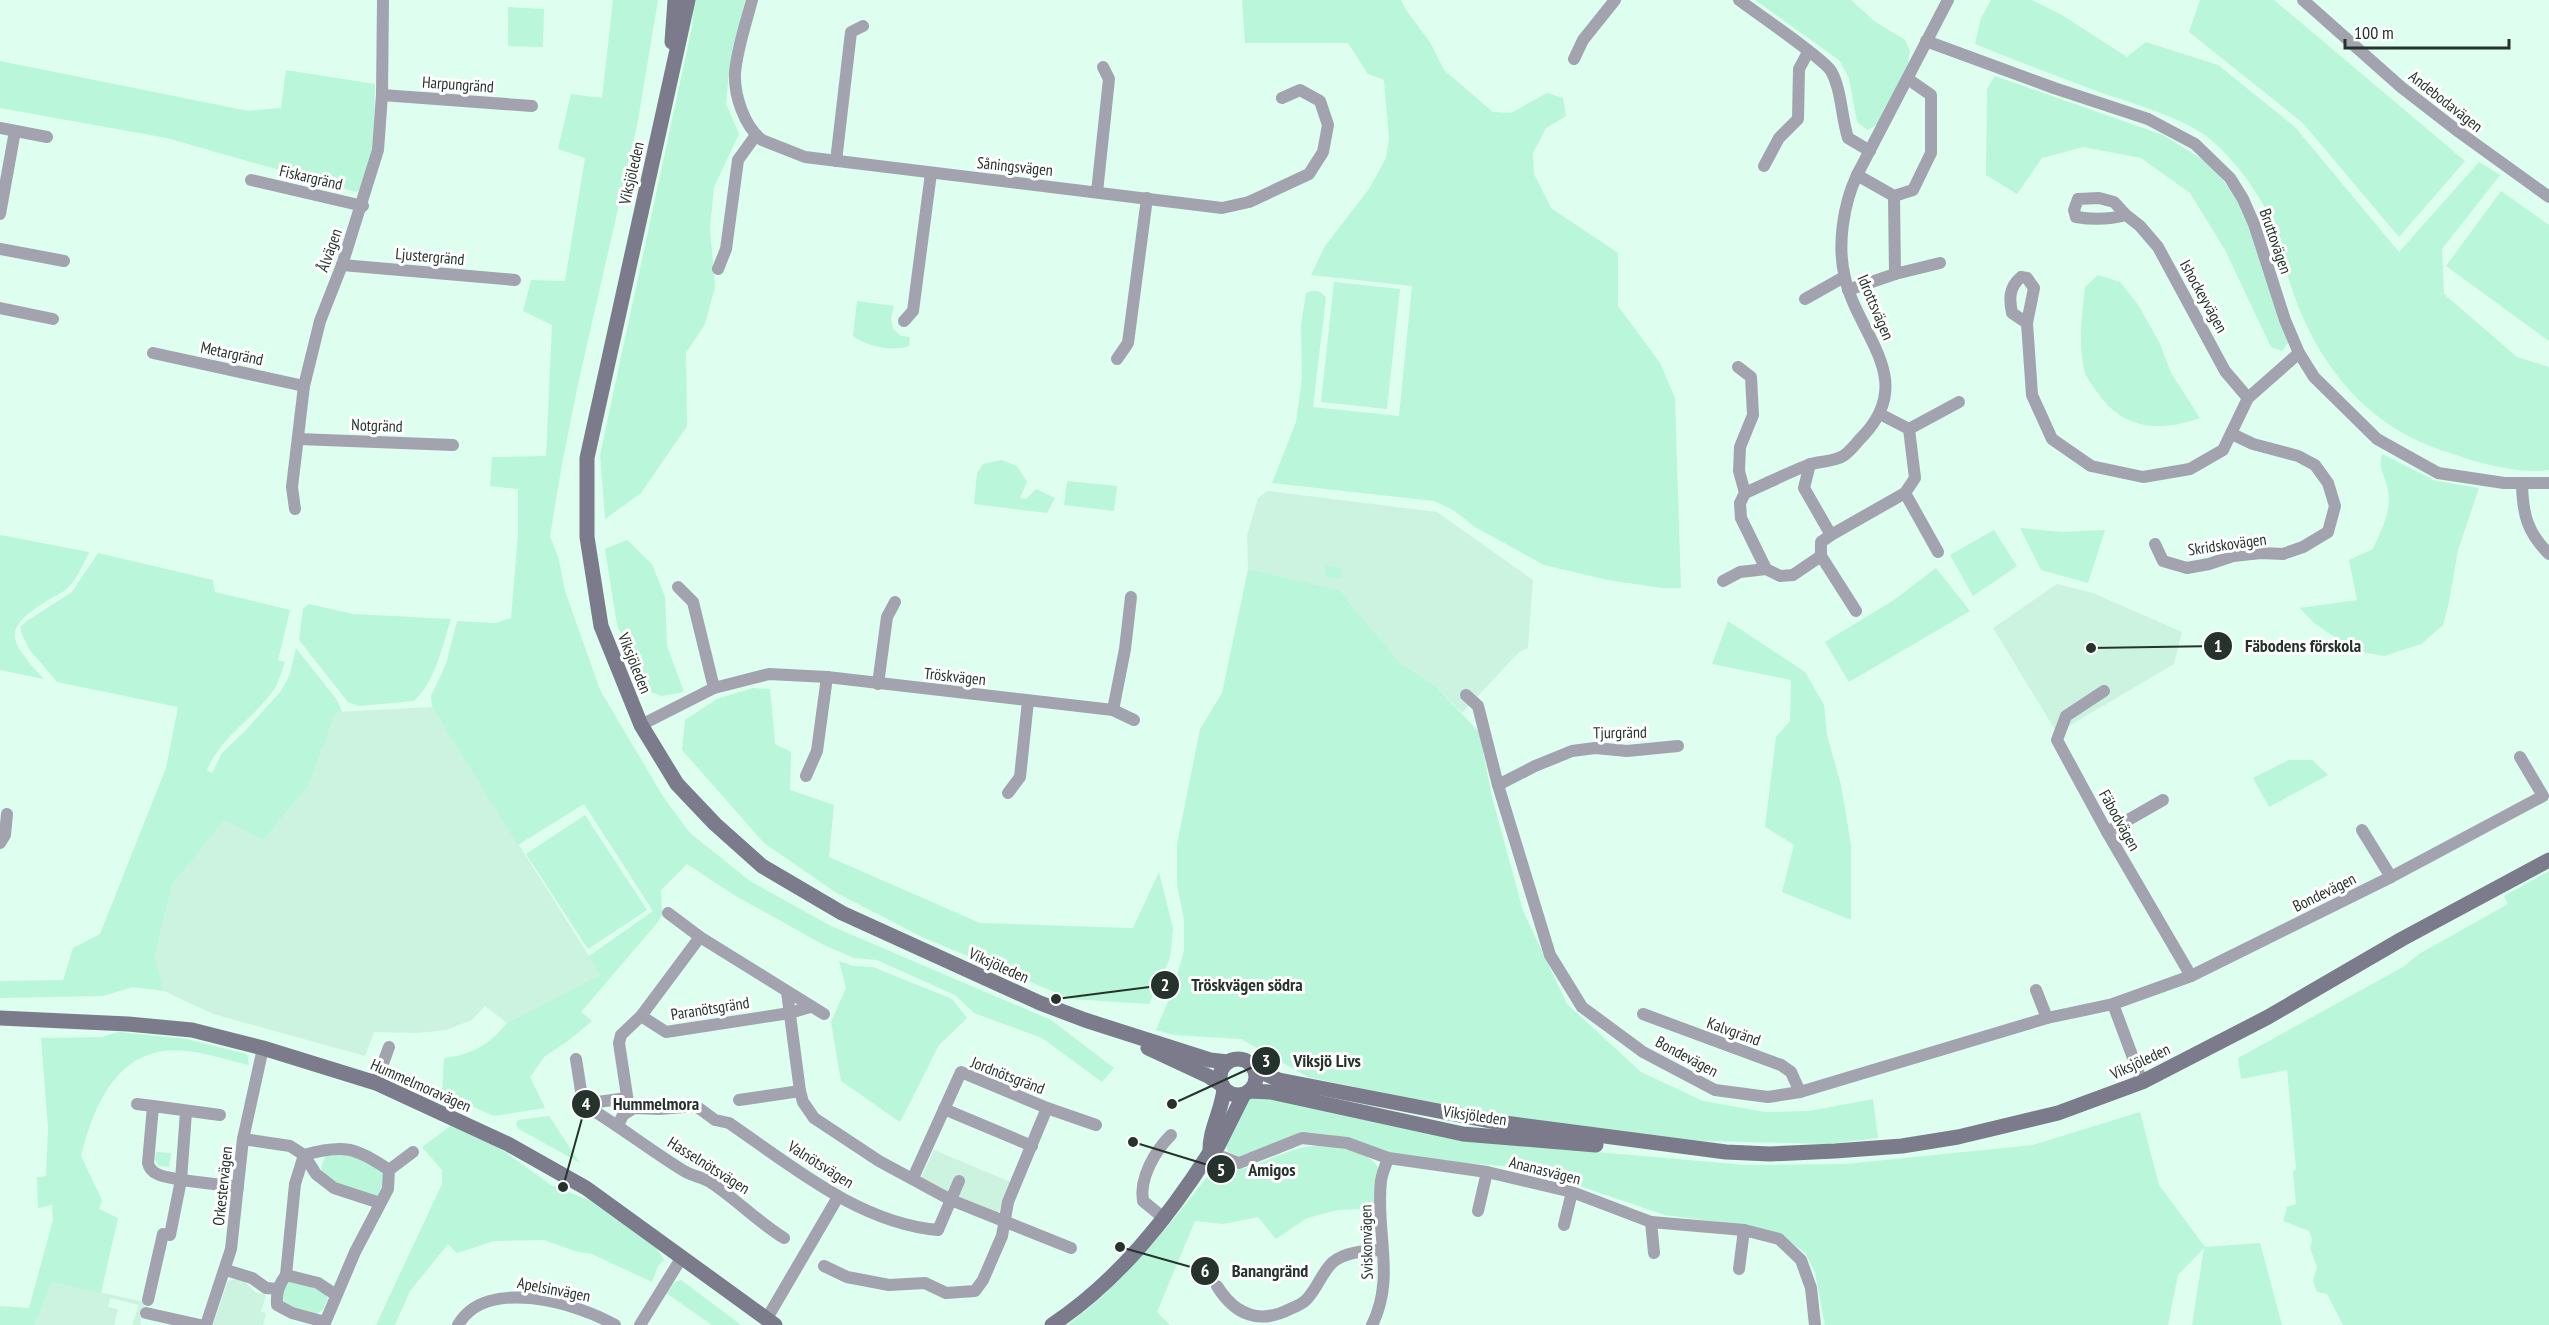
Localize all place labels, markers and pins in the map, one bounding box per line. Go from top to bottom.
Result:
callout: Fäbodens förskola [2203,628,2373,664]
callout: Tröskvägen södra [1150,967,1315,1003]
callout: Viksjö Livs [1251,1043,1373,1079]
callout: Hummelmora [571,1086,711,1122]
callout: Amigos [1206,1151,1307,1187]
callout: Banangränd [1190,1253,1320,1289]

